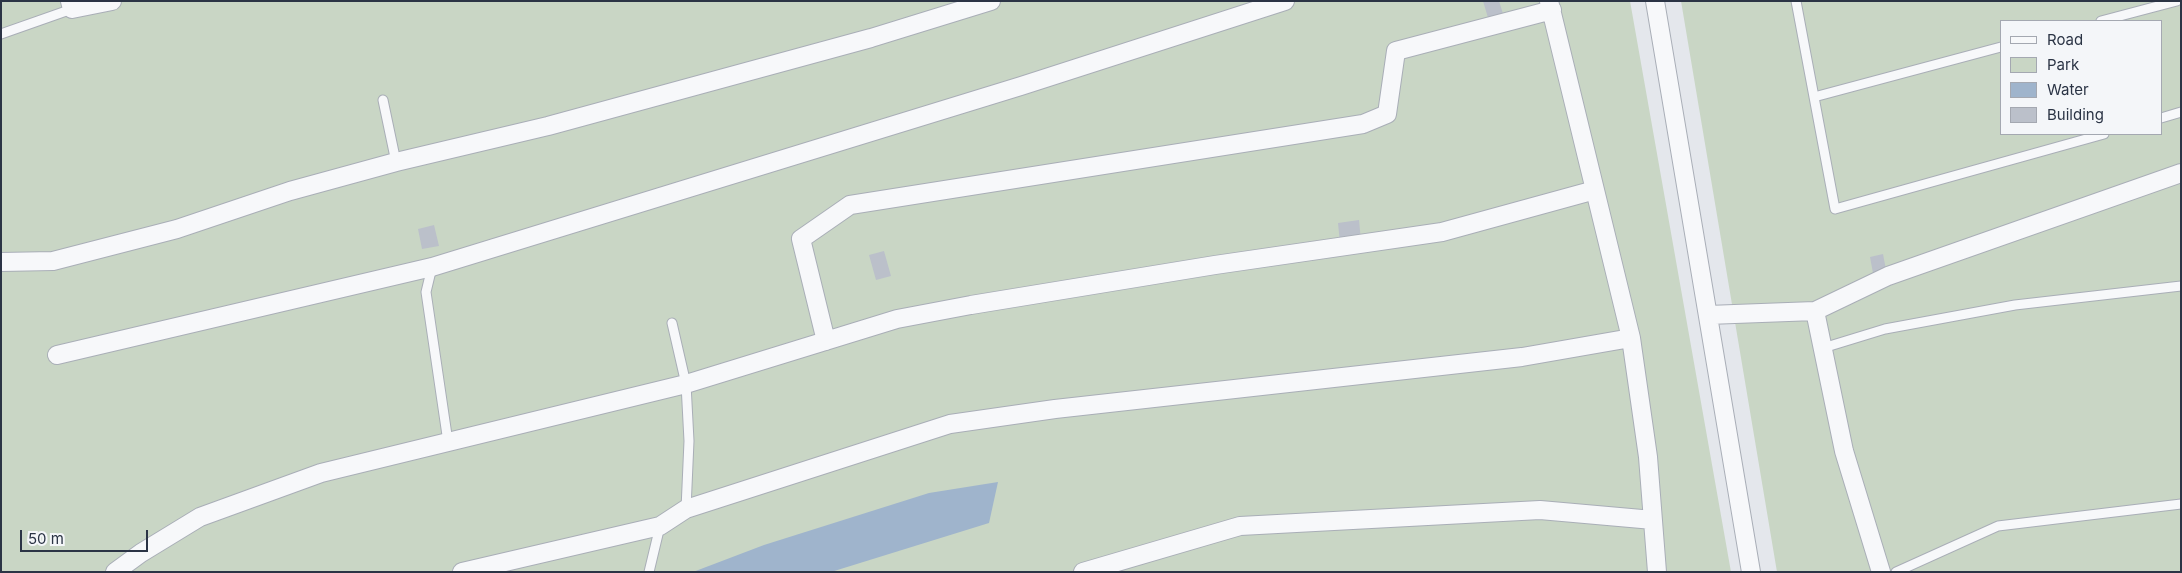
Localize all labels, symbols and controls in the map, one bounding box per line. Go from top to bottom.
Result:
legend [2000,20,2162,135]
text: Road [2047,30,2083,49]
text: Park [2047,55,2079,74]
text: Water [2047,80,2089,99]
text: Building [2047,105,2104,124]
scale bar [22,520,150,552]
text: 50 m [28,529,64,548]

